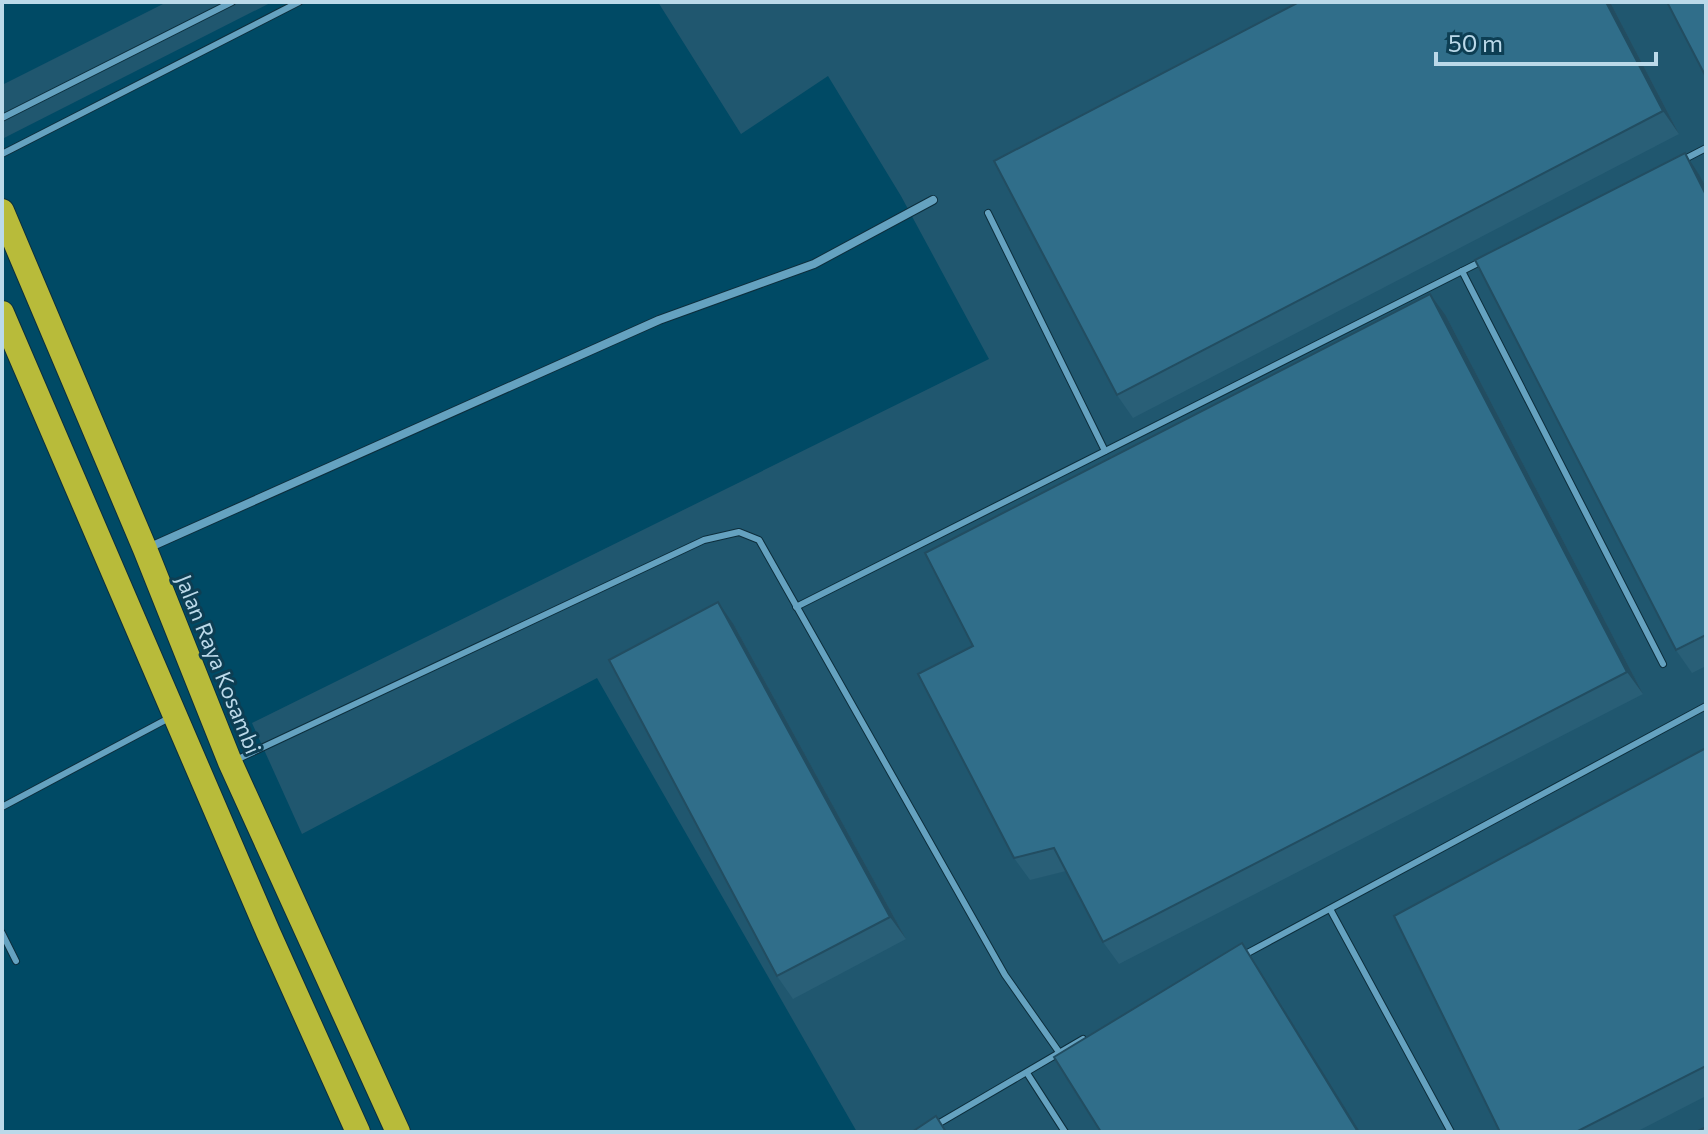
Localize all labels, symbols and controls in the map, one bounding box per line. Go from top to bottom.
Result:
scale bar [1436,16,1656,66]
text: 50 m [1448,28,1503,57]
street label: Jalan Raya Kosambi [171,570,267,758]

